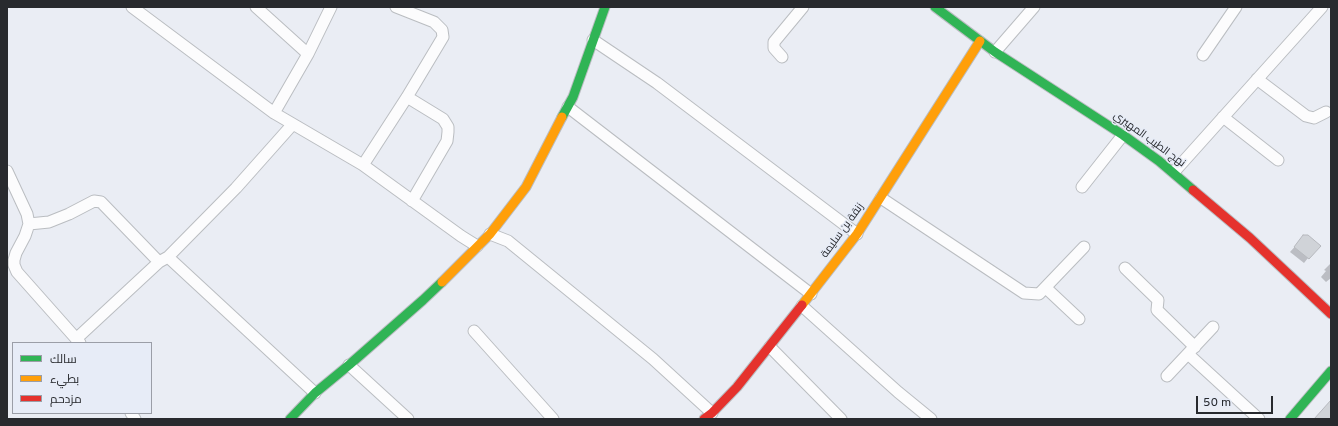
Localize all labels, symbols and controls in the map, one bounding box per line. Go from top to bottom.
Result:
street label: نهج الطيب المهيري [1110,109,1188,171]
street label: زنقة بن سليمة [819,201,867,261]
legend [12,342,152,414]
text: سالك [50,352,77,368]
text: بطيء [50,372,79,388]
scale bar [1198,388,1275,414]
text: مزدحم [50,392,82,408]
text: 50 m [1203,395,1231,411]

